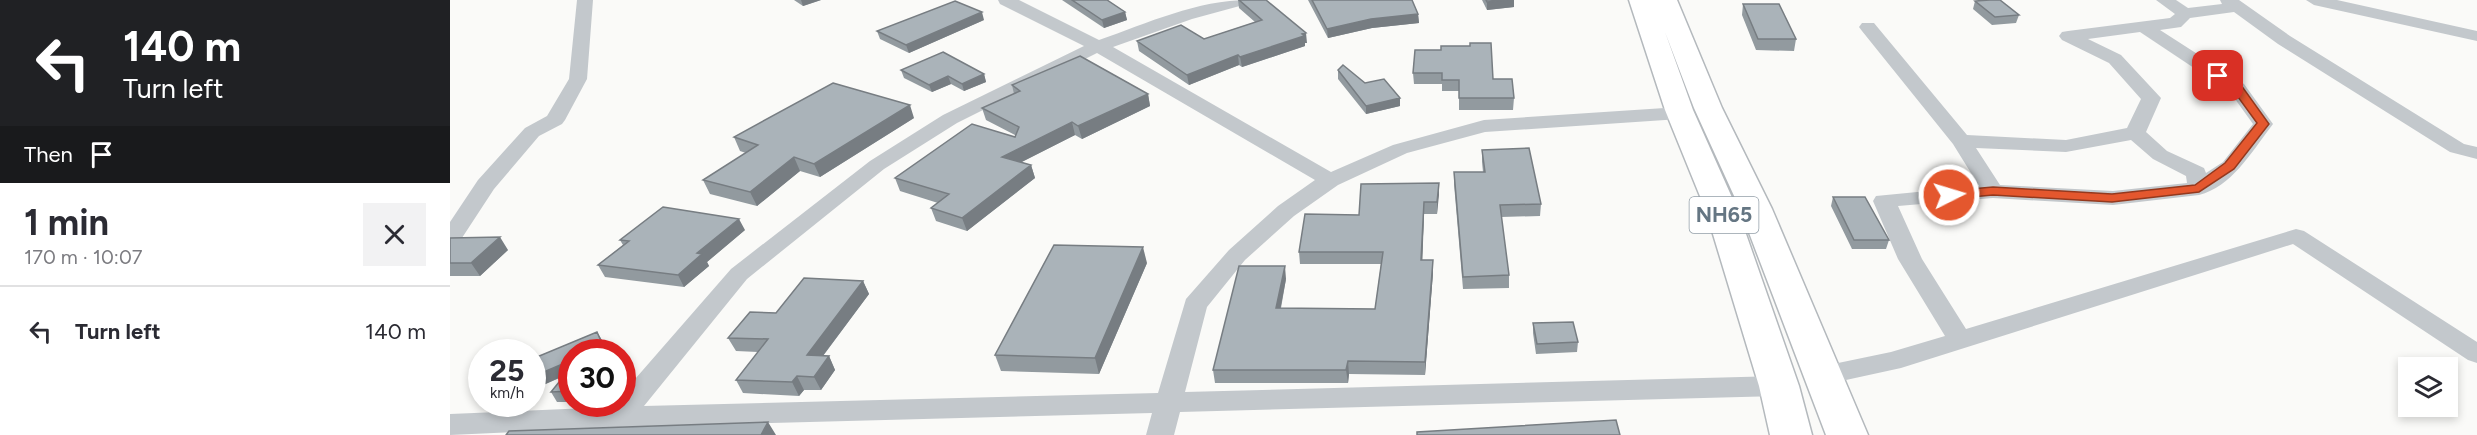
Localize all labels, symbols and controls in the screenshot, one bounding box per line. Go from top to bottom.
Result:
text: 140 m [123,21,241,72]
icon: left [24,24,102,102]
pin [2192,50,2243,101]
icon: arrive [2201,59,2234,92]
text: Turn left [123,72,223,105]
icon: arrive [85,138,118,171]
text: Then [24,141,73,168]
position arrow [1917,163,1981,227]
road number: NH65 [1690,197,1758,233]
text: 1 min [24,201,109,244]
button: close [363,203,426,266]
text: 170 m · 10:07 [24,245,142,269]
icon: left [24,315,57,348]
text: Turn left [75,318,161,345]
text: 140 m [365,318,426,345]
speed limit sign: 30 [558,339,636,417]
text: 25 [490,352,524,389]
map controls [2398,357,2458,417]
button: layers [2398,357,2458,417]
text: km/h [490,384,524,402]

